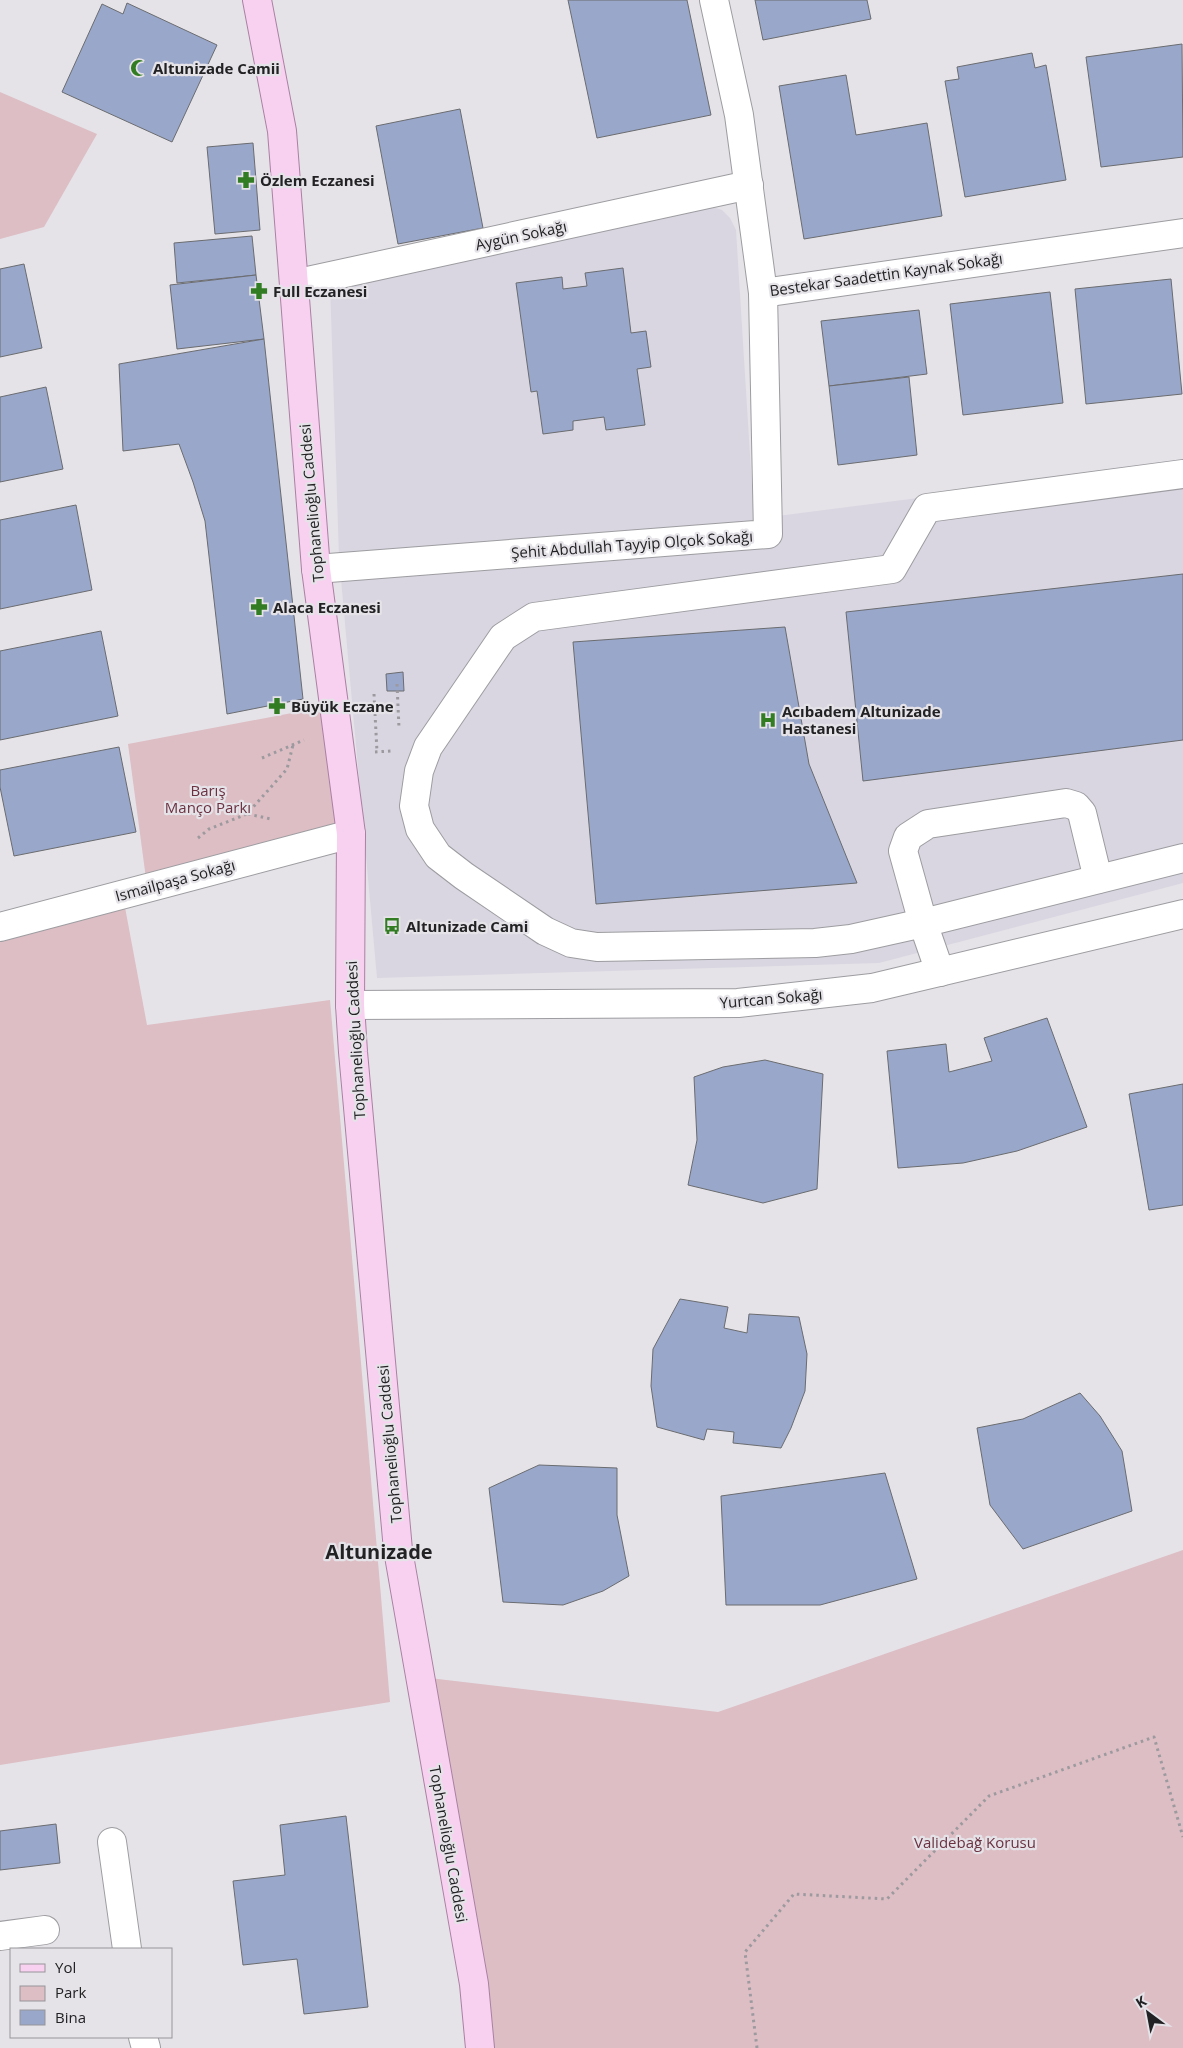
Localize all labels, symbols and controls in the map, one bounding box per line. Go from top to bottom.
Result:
mosque icon: Altunizade Camii [129,58,149,78]
place label: Altunizade Camii [153,58,280,78]
pharmacy icon: Özlem Eczanesi [236,170,256,190]
place label: Özlem Eczanesi [260,170,375,190]
street label: Aygün Sokağı [474,216,568,254]
street label: Bestekar Saadettin Kaynak Sokağı [768,248,1004,300]
pharmacy icon: Full Eczanesi [249,281,269,301]
place label: Full Eczanesi [273,281,367,301]
street label: Tophanelioğlu Caddesi [294,423,328,583]
street label: Şehit Abdullah Tayyip Olçok Sokağı [510,526,754,562]
pharmacy icon: Alaca Eczanesi [249,597,269,617]
place label: Alaca Eczanesi [273,597,381,617]
pharmacy icon: Büyük Eczane [267,696,287,716]
place label: Büyük Eczane [291,696,394,716]
place label: Acıbadem Altunizade Hastanesi [782,701,941,738]
hospital icon: Acıbadem Altunizade Hastanesi [758,710,778,730]
park label: Barış Manço Parkı [165,780,251,817]
street label: Ismailpaşa Sokağı [113,854,237,906]
bus stop icon: Altunizade Cami [382,916,402,936]
place label: Altunizade Cami [406,916,528,936]
street label: Tophanelioğlu Caddesi [341,960,369,1120]
street label: Yurtcan Sokağı [719,984,823,1012]
street label: Tophanelioğlu Caddesi [372,1364,406,1524]
district label: Altunizade [325,1538,433,1565]
street label: Tophanelioğlu Caddesi [425,1764,473,1924]
park label: Validebağ Korusu [914,1832,1036,1852]
legend [10,1948,172,2038]
text: Yol [55,1957,76,1977]
text: Park [55,1982,86,2002]
north arrow [1123,1988,1173,2038]
text: K [1132,1991,1150,2012]
text: Bina [55,2007,86,2027]

